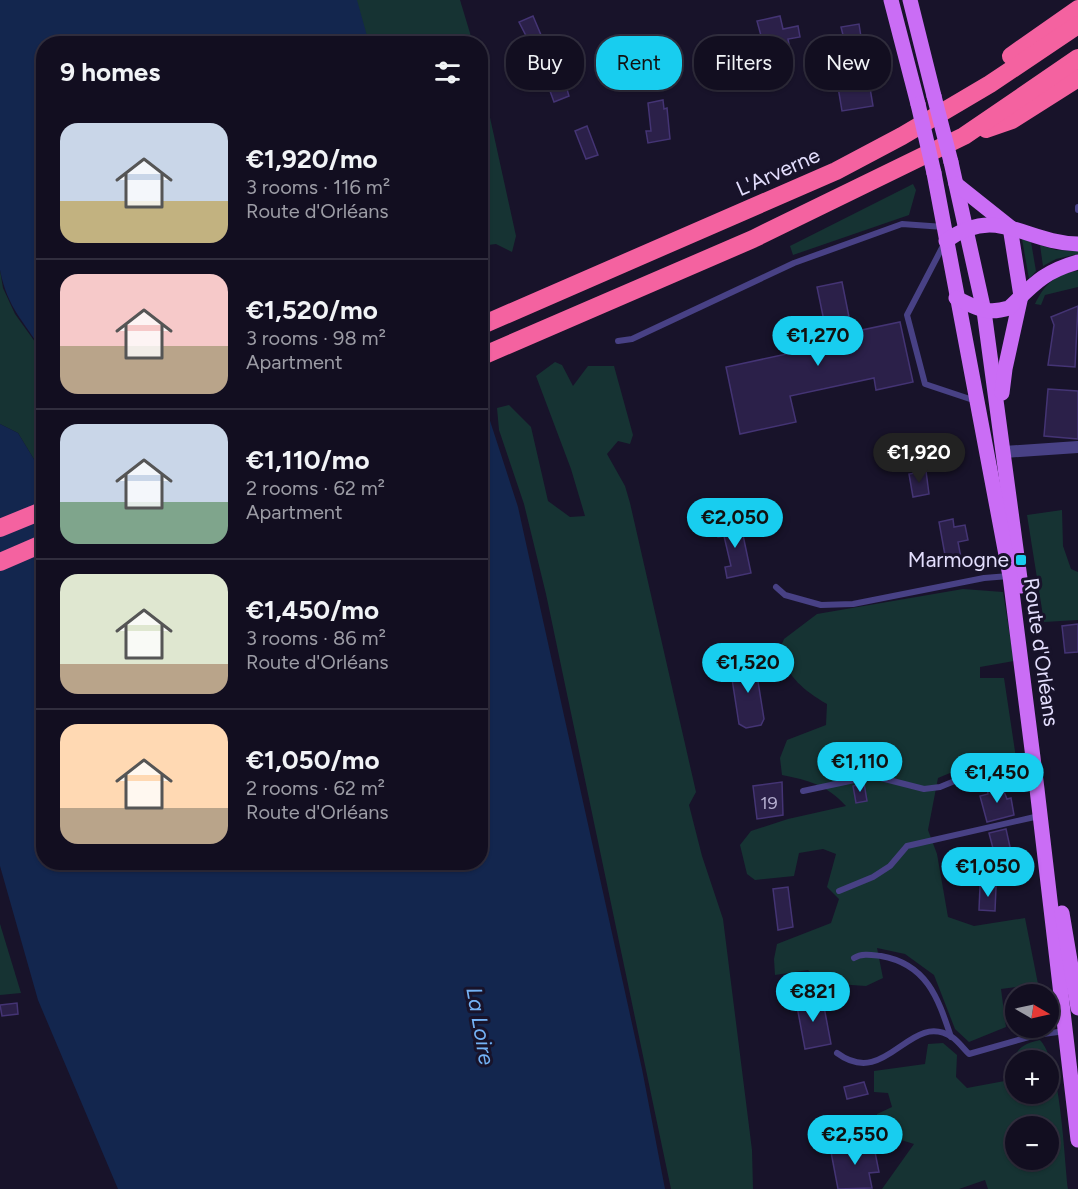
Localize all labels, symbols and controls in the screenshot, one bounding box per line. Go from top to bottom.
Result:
chip: Buy [506,36,584,90]
chip: Rent [596,36,682,90]
chip: Filters [694,36,793,90]
chip: New [805,36,891,90]
text: 9 homes [60,56,160,88]
icon: filters [431,56,464,89]
street label: L'Arverne [732,142,823,201]
text: €1,920/mo [246,143,378,175]
icon: home [108,147,180,219]
text: 3 rooms · 116 m² [246,175,390,199]
text: Route d'Orléans [246,199,389,223]
text: €1,520/mo [246,294,378,326]
icon: home [108,298,180,370]
pin: €1,270 [769,316,867,367]
text: €1,270 [786,323,850,347]
text: 3 rooms · 98 m² [246,326,386,350]
text: Apartment [246,350,343,374]
pin: €1,920 [870,433,968,484]
text: €1,920 [887,440,951,464]
text: €1,110/mo [246,444,370,476]
icon: home [108,448,180,520]
text: 2 rooms · 62 m² [246,476,385,500]
pin: €2,050 [686,498,784,549]
text: Apartment [246,500,343,524]
text: €2,050 [701,505,769,529]
place label: Marmogne [908,547,1009,572]
marker: Marmogne [1014,553,1028,567]
street label: Route d'Orléans [1019,576,1064,728]
text: €1,450/mo [246,594,379,626]
icon: home [108,598,180,670]
text: 3 rooms · 86 m² [246,626,386,650]
pin: €1,520 [699,643,797,694]
text: Route d'Orléans [246,650,389,674]
text: €1,520 [716,650,780,674]
pin: €1,110 [811,742,909,793]
text: €1,050/mo [246,744,380,776]
icon: home [108,748,180,820]
text: €1,110 [831,749,889,773]
pin: €1,450 [948,753,1046,804]
text: €1,450 [965,760,1029,784]
text: 2 rooms · 62 m² [246,776,385,800]
house number: 19 [760,792,778,814]
text: Route d'Orléans [246,800,389,824]
pin: €1,050 [939,847,1037,898]
text: €1,050 [955,854,1021,878]
pin: €821 [777,972,849,1023]
text: €821 [790,979,836,1003]
north arrow [1005,984,1059,1038]
map controls [1005,984,1059,1170]
water label: La Loire [460,985,501,1067]
button: + [1005,1050,1059,1104]
pin: €2,550 [806,1115,904,1166]
button: − [1005,1116,1059,1170]
text: €2,550 [822,1122,888,1146]

